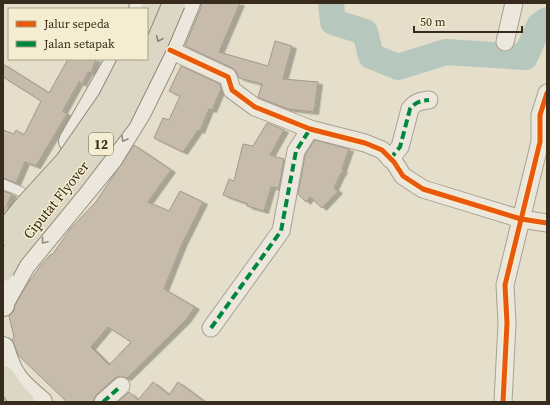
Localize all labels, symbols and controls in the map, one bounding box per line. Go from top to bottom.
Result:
legend [8,8,148,60]
scale bar [414,8,522,34]
text: 50 m [420,14,446,30]
text: Jalur sepeda [43,16,111,32]
one-way arrow [156,34,164,42]
text: Jalan setapak [43,36,115,52]
road number: 12 [89,133,113,155]
one-way arrow [121,135,128,142]
street label: Ciputat Flyover [18,157,94,243]
one-way arrow [41,236,48,244]

